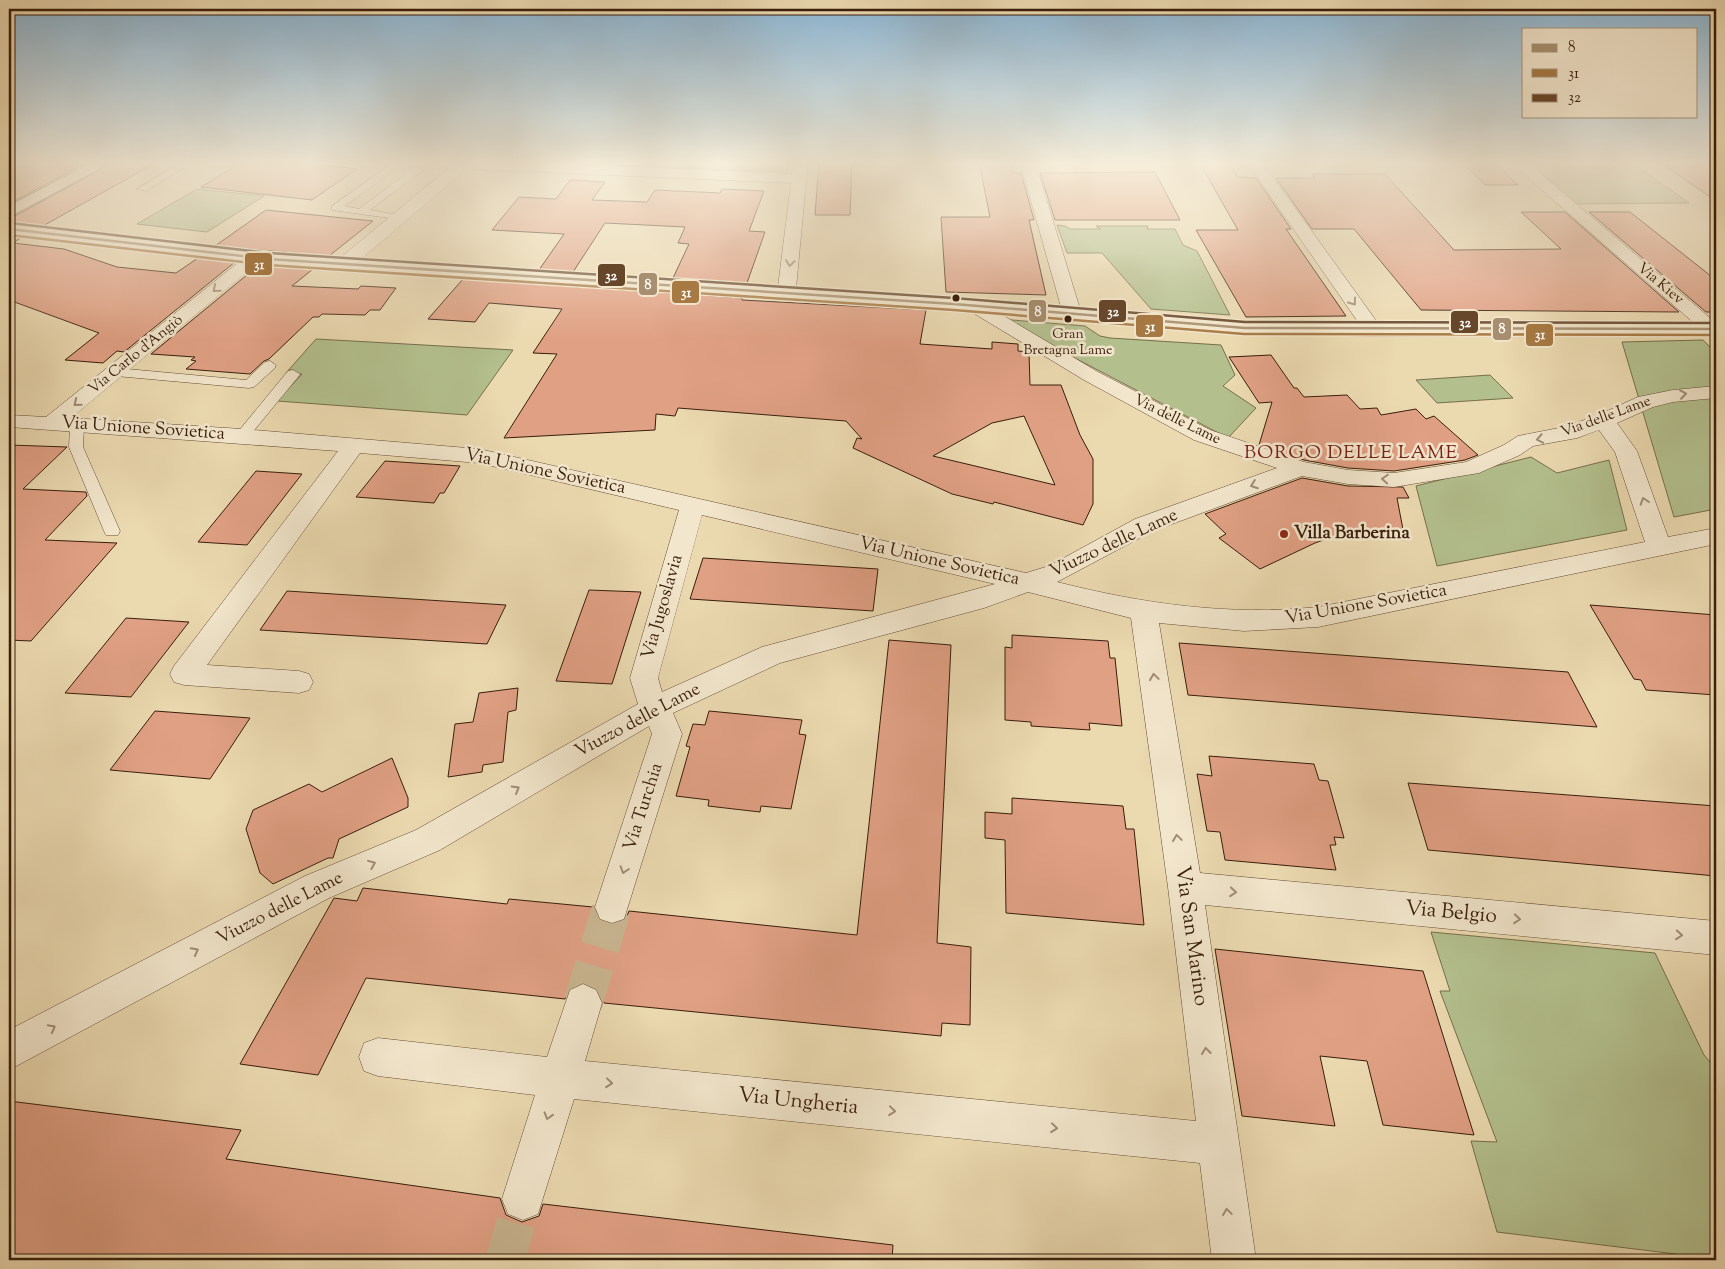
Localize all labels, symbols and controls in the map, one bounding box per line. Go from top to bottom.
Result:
legend [1522,28,1698,118]
text: 8 [1568,38,1576,59]
text: 31 [1568,64,1579,85]
text: 32 [1568,88,1581,109]
line badge: 31 [244,252,273,276]
text: 31 [254,256,264,276]
street label: Via Kiev [1632,258,1688,310]
one-way arrow [785,259,796,267]
line badge: 32 [597,263,626,287]
text: 32 [605,267,618,287]
line badge: 8 [638,272,658,296]
text: 8 [645,276,652,296]
line badge: 31 [671,280,700,304]
one-way arrow [213,283,222,292]
text: 31 [681,284,691,304]
unlabelled marker [951,293,961,303]
one-way arrow [1347,296,1356,306]
line badge: 8 [1028,299,1047,323]
line badge: 32 [1098,299,1127,323]
text: 8 [1035,303,1042,323]
text: 32 [1107,303,1120,323]
street label: Via Carlo d'Angiò [84,310,188,400]
line badge: 32 [1450,310,1479,334]
marker: Gran Bretagna Lame [1063,314,1073,324]
line badge: 31 [1135,314,1164,338]
text: 32 [1459,314,1472,334]
line badge: 8 [1492,317,1512,341]
text: 31 [1145,318,1155,338]
text: 8 [1499,320,1506,340]
line badge: 31 [1525,323,1554,347]
place label: Gran Bretagna Lame [1024,325,1112,361]
text: 31 [1535,326,1545,346]
street label: Via delle Lame [1130,390,1224,450]
one-way arrow [1678,390,1687,400]
street label: Via delle Lame [1558,391,1654,443]
one-way arrow [74,398,83,407]
street label: Via Unione Sovietica [60,410,226,448]
one-way arrow [1536,433,1545,443]
district label: BORGO DELLE LAME [1244,440,1458,467]
street label: Via Unione Sovietica [462,442,628,502]
one-way arrow [1381,474,1389,485]
one-way arrow [1250,479,1259,489]
one-way arrow [1640,497,1650,505]
street label: Viuzzo delle Lame [1046,503,1182,585]
place label: Villa Barberina [1294,521,1410,547]
marker: Villa Barberina [1278,528,1290,540]
street label: Via Unione Sovietica [856,531,1022,593]
street label: Via Jugoslavia [636,552,690,662]
street label: Via Unione Sovietica [1283,578,1449,632]
one-way arrow [1149,673,1159,681]
street label: Viuzzo delle Lame [571,677,705,765]
street label: Via Turchia [618,760,670,854]
one-way arrow [510,785,519,795]
one-way arrow [1173,833,1183,842]
one-way arrow [367,860,376,871]
street label: Via San Marino [1166,864,1216,1008]
street label: Viuzzo delle Lame [212,866,348,952]
one-way arrow [620,866,630,874]
one-way arrow [1230,886,1238,897]
street label: Via Belgio [1404,894,1498,932]
one-way arrow [1513,913,1521,924]
one-way arrow [1675,929,1683,940]
one-way arrow [190,948,199,958]
one-way arrow [46,1024,55,1034]
one-way arrow [1201,1046,1212,1054]
one-way arrow [605,1077,613,1088]
street label: Via Ungheria [736,1081,860,1123]
one-way arrow [889,1105,897,1116]
one-way arrow [544,1112,554,1120]
one-way arrow [1050,1122,1058,1133]
one-way arrow [1222,1208,1233,1216]

